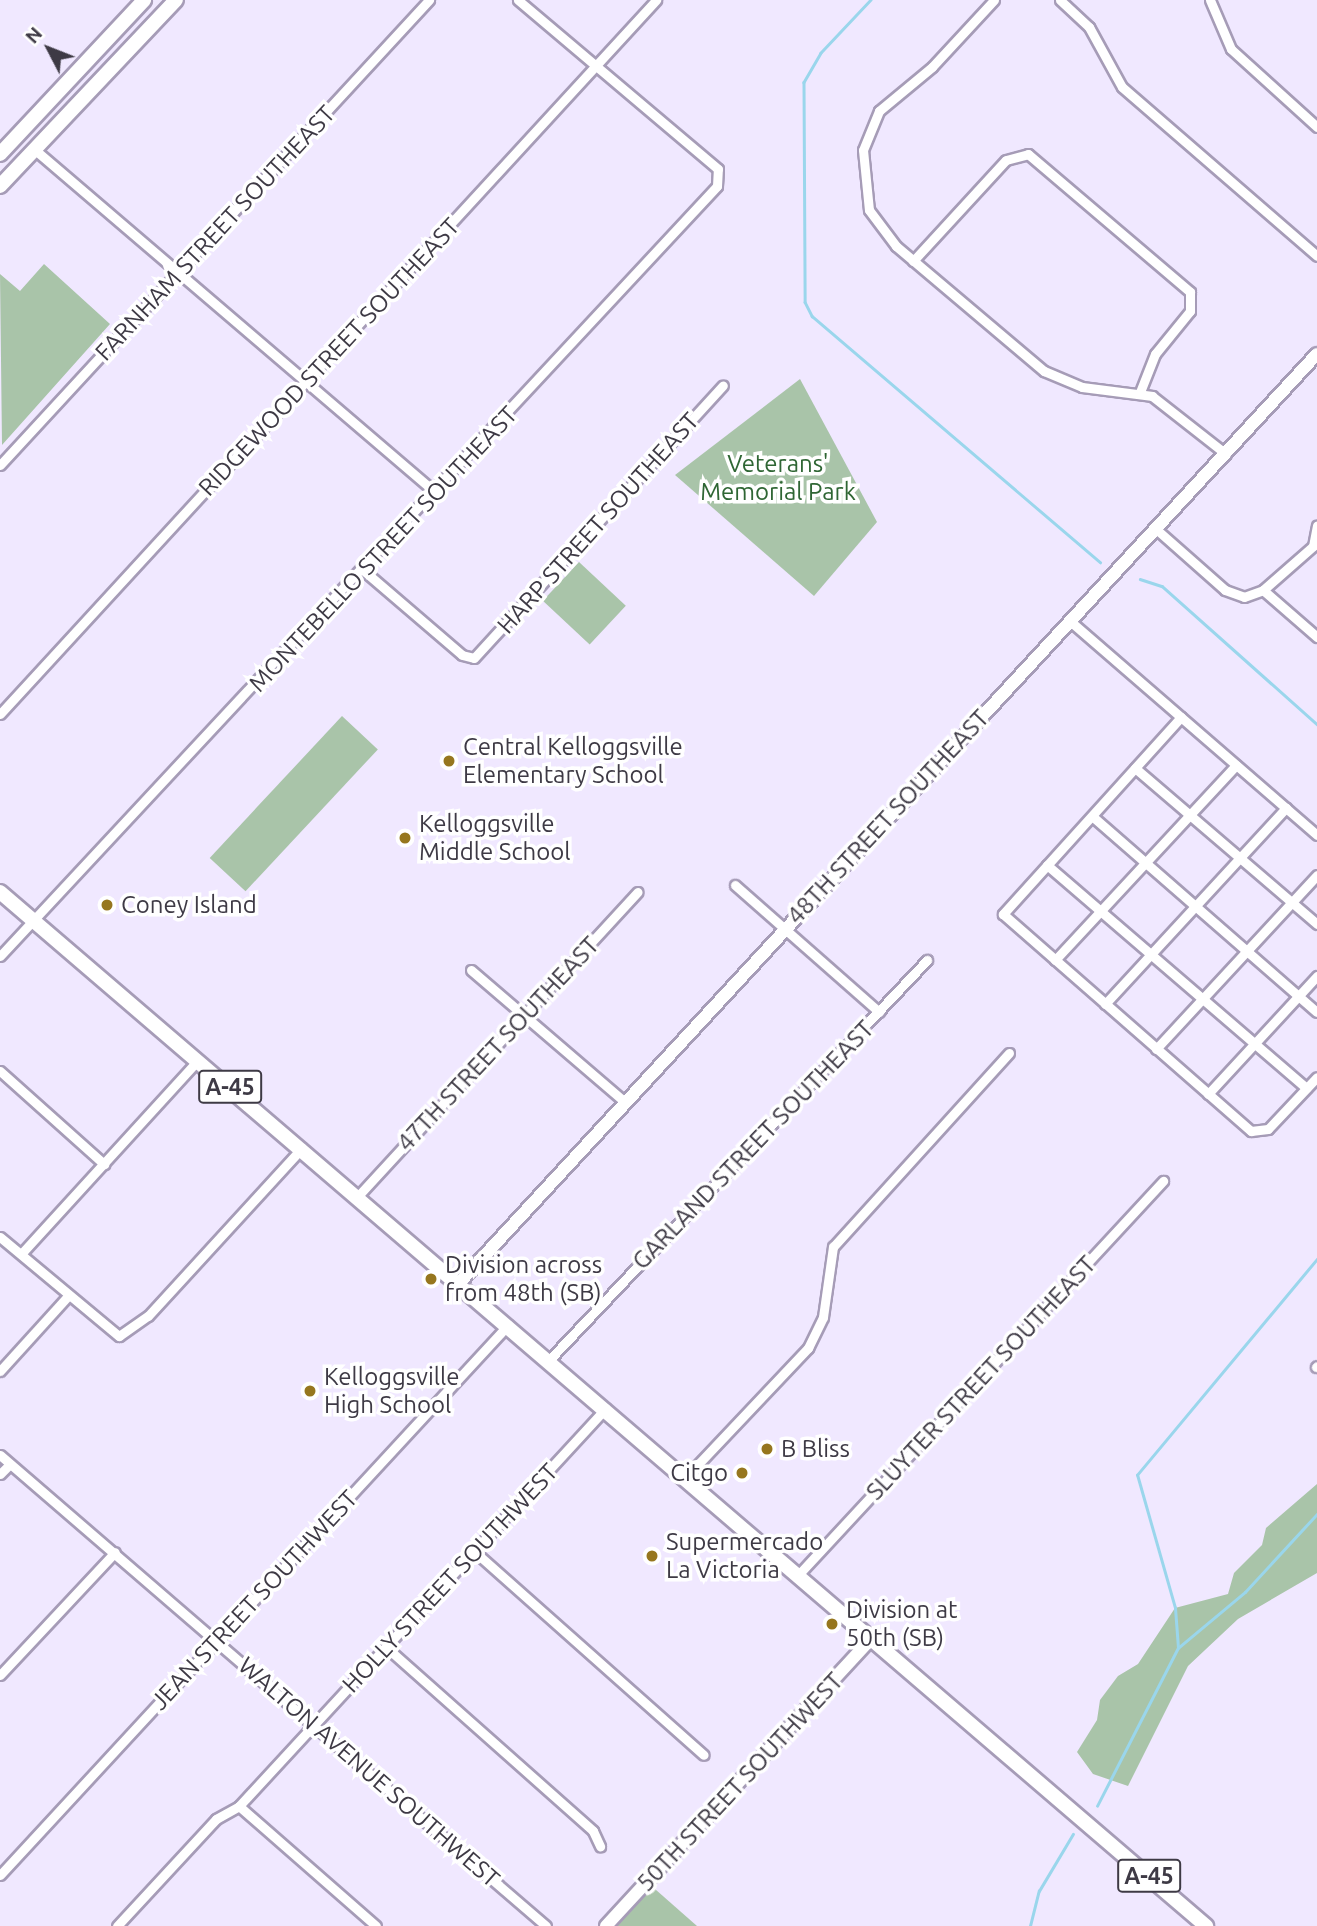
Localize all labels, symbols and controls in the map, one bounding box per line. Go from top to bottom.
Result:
north arrow [14,14,84,84]
text: N [20,22,46,48]
street label: FARNHAM STREET SOUTHEAST [89,100,341,366]
street label: RIDGEWOOD STREET SOUTHEAST [193,212,465,502]
street label: MONTEBELLO STREET SOUTHEAST [243,400,523,698]
street label: HARP STREET SOUTHEAST [491,407,705,639]
park label: Veterans' Memorial Park [700,450,856,506]
street label: 48TH STREET SOUTHEAST [781,704,995,930]
place label: Central Kelloggsville Elementary School [463,733,683,789]
marker: Central Kelloggsville Elementary School [441,753,457,769]
place label: Kelloggsville Middle School [419,810,571,866]
marker: Kelloggsville Middle School [397,830,413,846]
place label: Coney Island [121,891,257,919]
marker: Coney Island [99,897,115,913]
street label: 47TH STREET SOUTHEAST [391,931,605,1157]
street label: GARLAND STREET SOUTHEAST [626,1015,880,1275]
road number: A-45 [197,1068,263,1106]
street label: SLUYTER STREET SOUTHEAST [860,1250,1102,1506]
place label: Division across from 48th (SB) [445,1251,602,1307]
marker: Division across from 48th (SB) [423,1271,439,1287]
place label: Kelloggsville High School [324,1363,460,1419]
marker: Kelloggsville High School [302,1383,318,1399]
place label: B Bliss [781,1435,850,1463]
marker: B Bliss [759,1441,775,1457]
street label: HOLLY STREET SOUTHWEST [336,1458,564,1698]
place label: Citgo [670,1459,728,1487]
marker: Citgo [734,1465,750,1481]
street label: JEAN STREET SOUTHWEST [145,1484,363,1716]
place label: Supermercado La Victoria [666,1528,823,1584]
marker: Supermercado La Victoria [644,1548,660,1564]
place label: Division at 50th (SB) [846,1596,958,1652]
marker: Division at 50th (SB) [824,1616,840,1632]
street label: WALTON AVENUE SOUTHWEST [233,1651,505,1893]
street label: 50TH STREET SOUTHWEST [631,1667,849,1897]
road number: A-45 [1116,1856,1182,1896]

